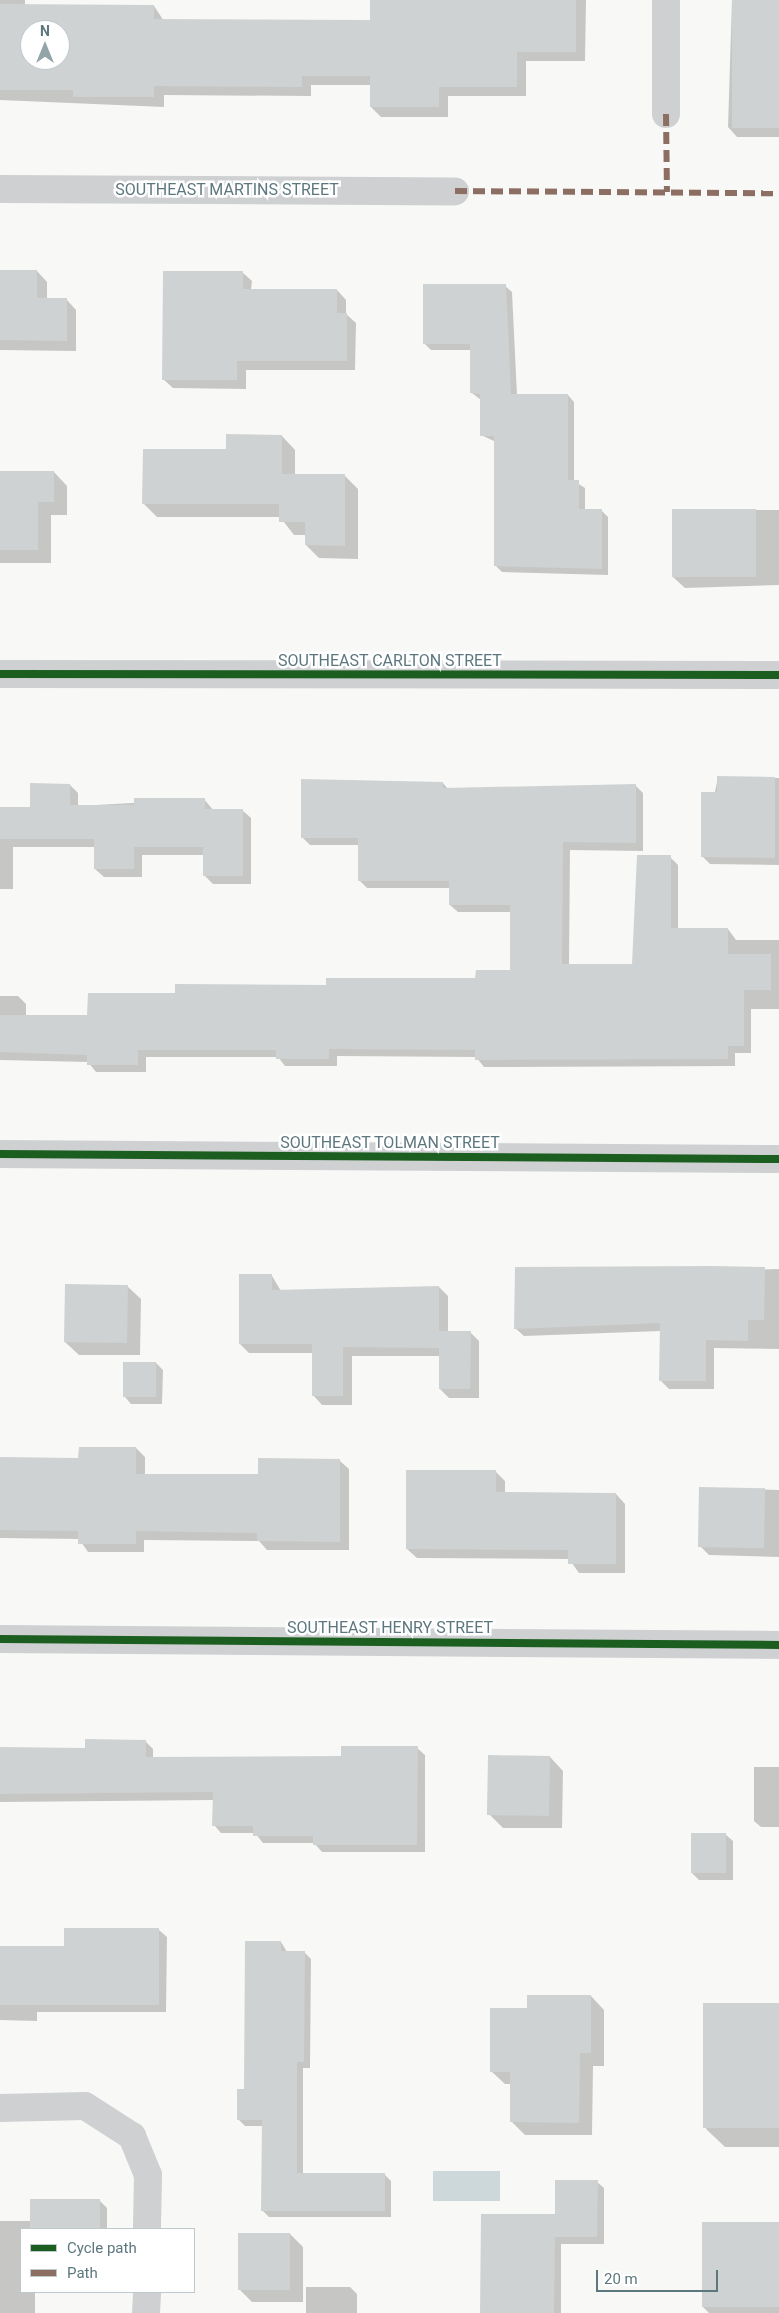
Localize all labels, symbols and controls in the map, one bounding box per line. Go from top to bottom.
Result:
north arrow [20,20,70,70]
text: N [40,23,50,39]
street label: SOUTHEAST MARTINS STREET [115,180,339,200]
street label: SOUTHEAST CARLTON STREET [278,651,502,671]
street label: SOUTHEAST TOLMAN STREET [280,1133,500,1153]
street label: SOUTHEAST HENRY STREET [287,1618,493,1638]
legend [20,2228,195,2293]
text: Cycle path [67,2239,137,2257]
scale bar [599,2260,722,2292]
text: Path [67,2264,98,2282]
text: 20 m [604,2270,638,2288]

